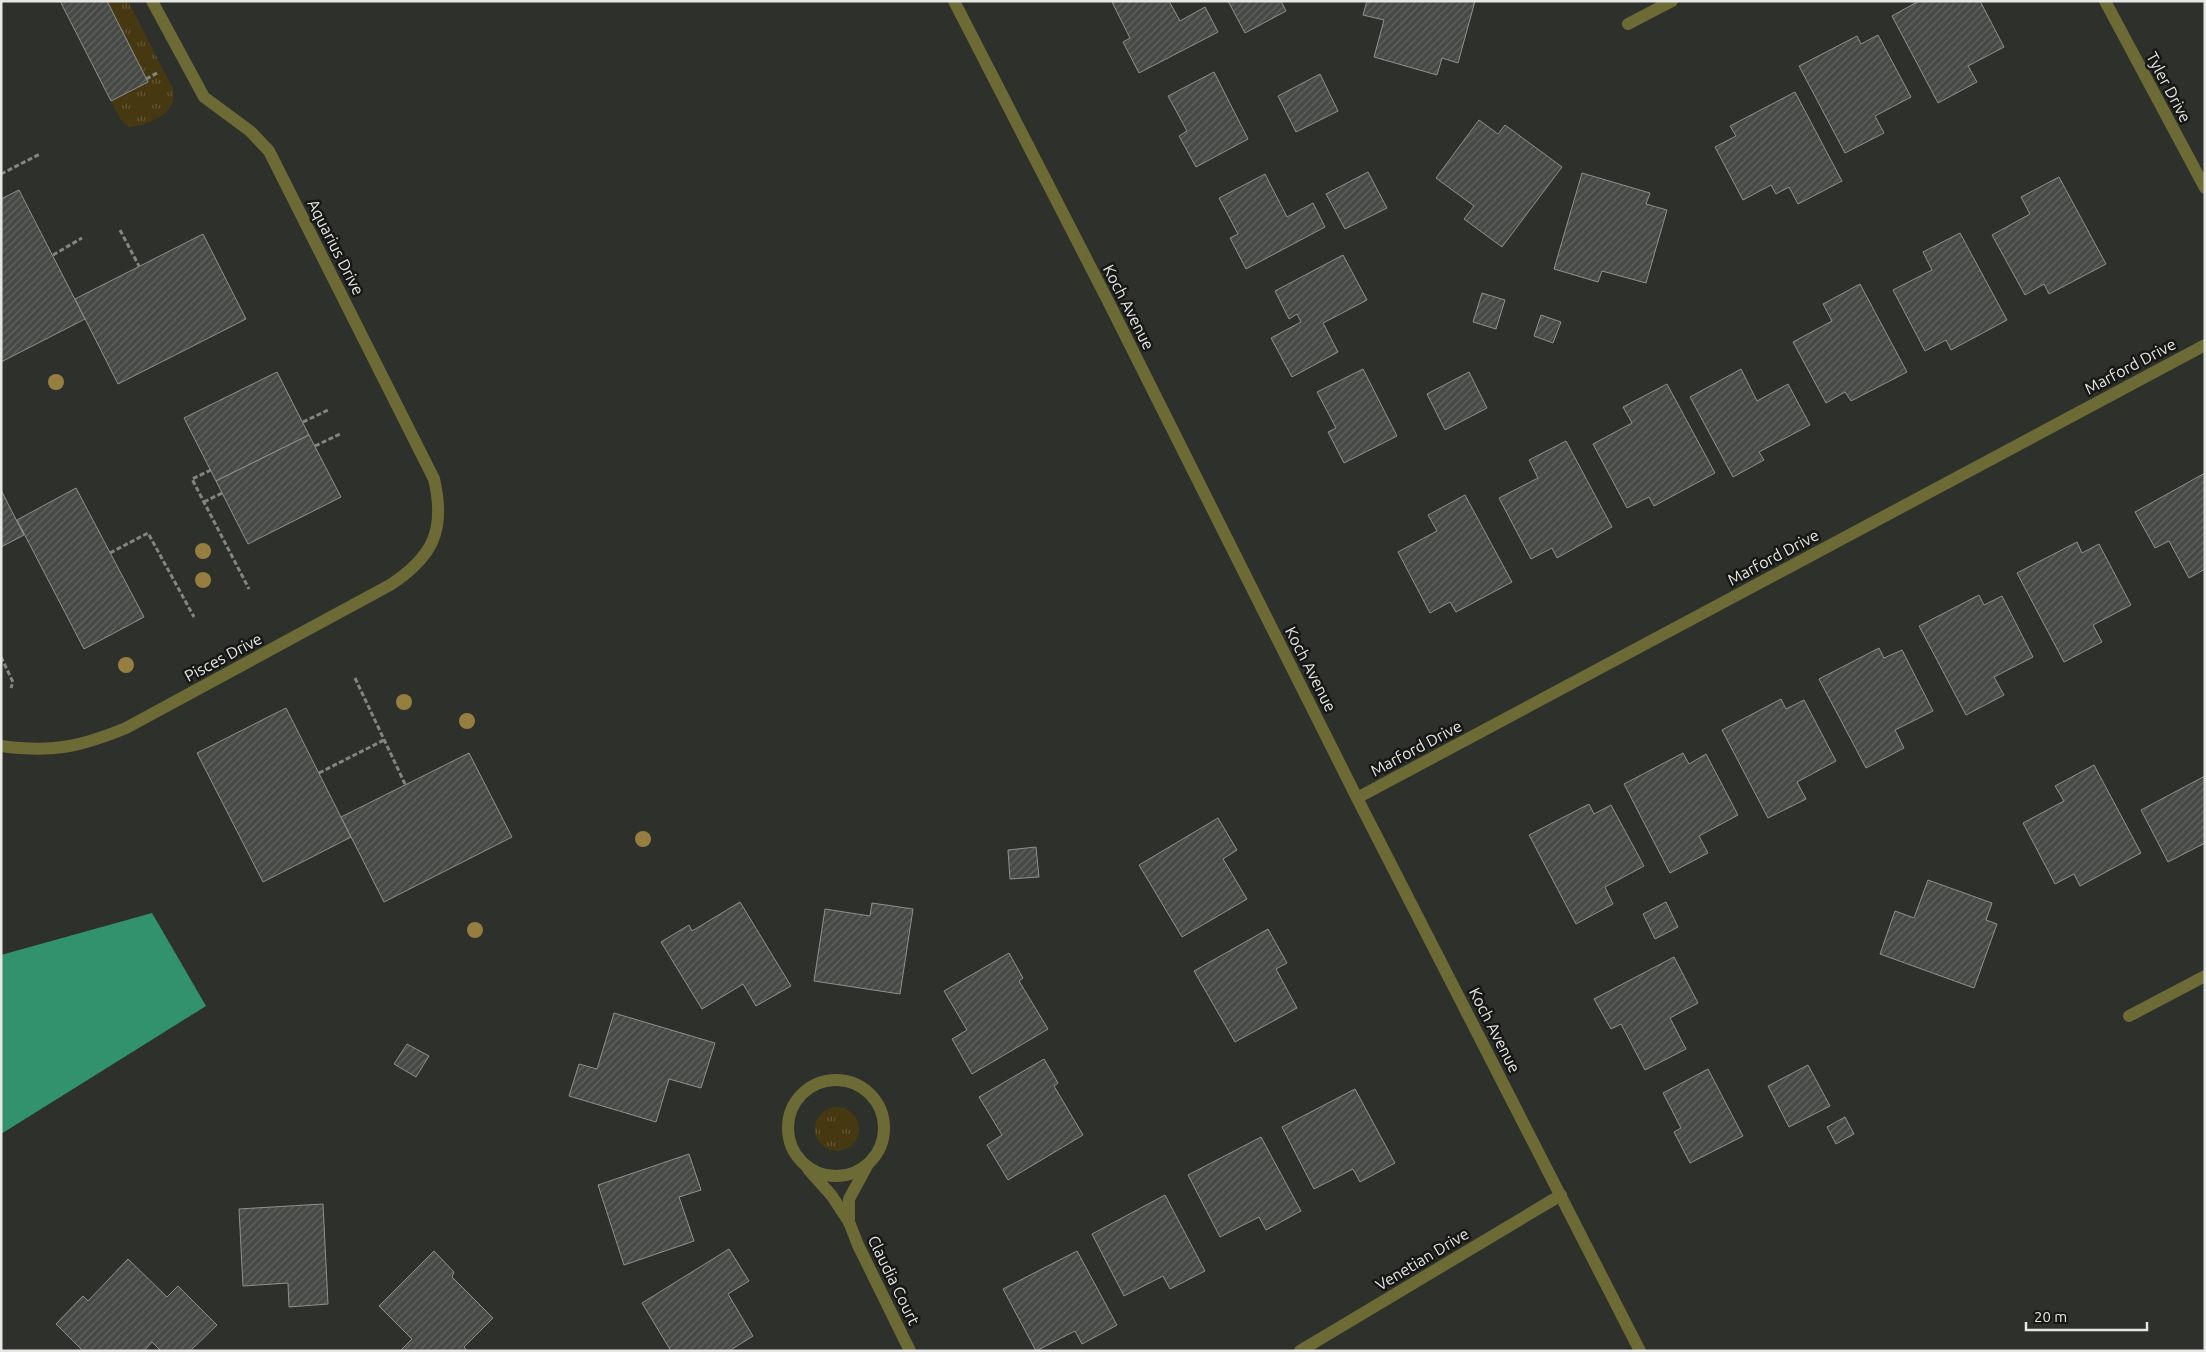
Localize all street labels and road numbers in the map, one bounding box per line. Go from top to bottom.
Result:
street label: Tyler Drive [2143,49,2195,125]
street label: Aquarius Drive [304,196,368,298]
street label: Koch Avenue [1100,261,1158,353]
street label: Marford Drive [2081,334,2179,398]
street label: Marford Drive [1724,525,1822,589]
street label: Koch Avenue [1282,623,1340,715]
street label: Pisces Drive [181,629,265,685]
street label: Marford Drive [1367,716,1465,780]
street label: Koch Avenue [1466,984,1524,1076]
street label: Venetian Drive [1372,1224,1472,1294]
street label: Claudia Court [865,1232,924,1328]

